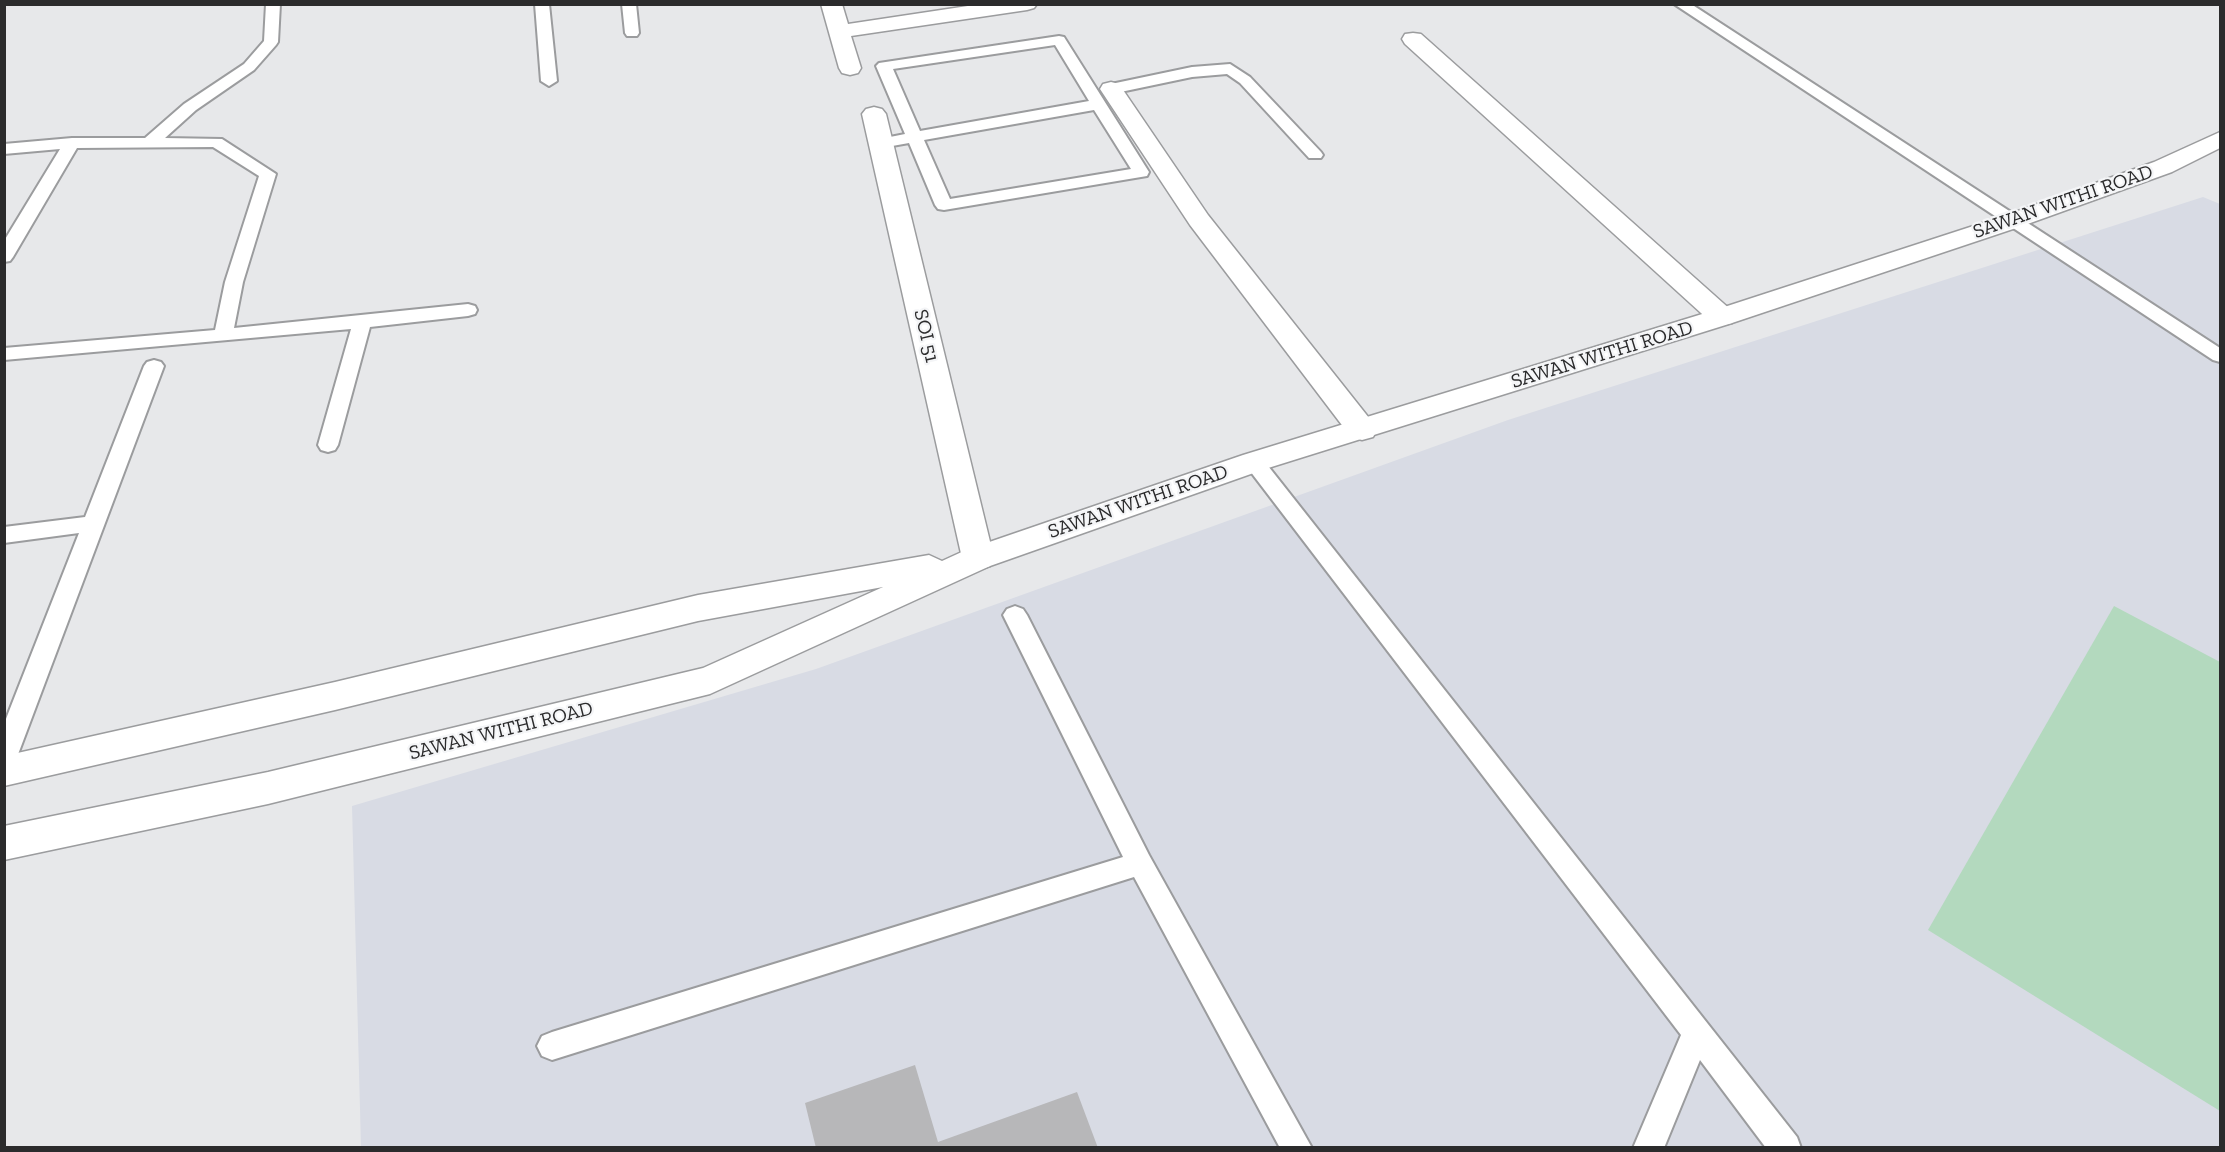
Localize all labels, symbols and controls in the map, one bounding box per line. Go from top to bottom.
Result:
street label: SAWAN WITHI ROAD [1970,160,2156,244]
street label: SOI 51 [908,307,944,365]
street label: SAWAN WITHI ROAD [1508,316,1696,394]
street label: SAWAN WITHI ROAD [1045,460,1231,544]
street label: SAWAN WITHI ROAD [407,697,595,765]

